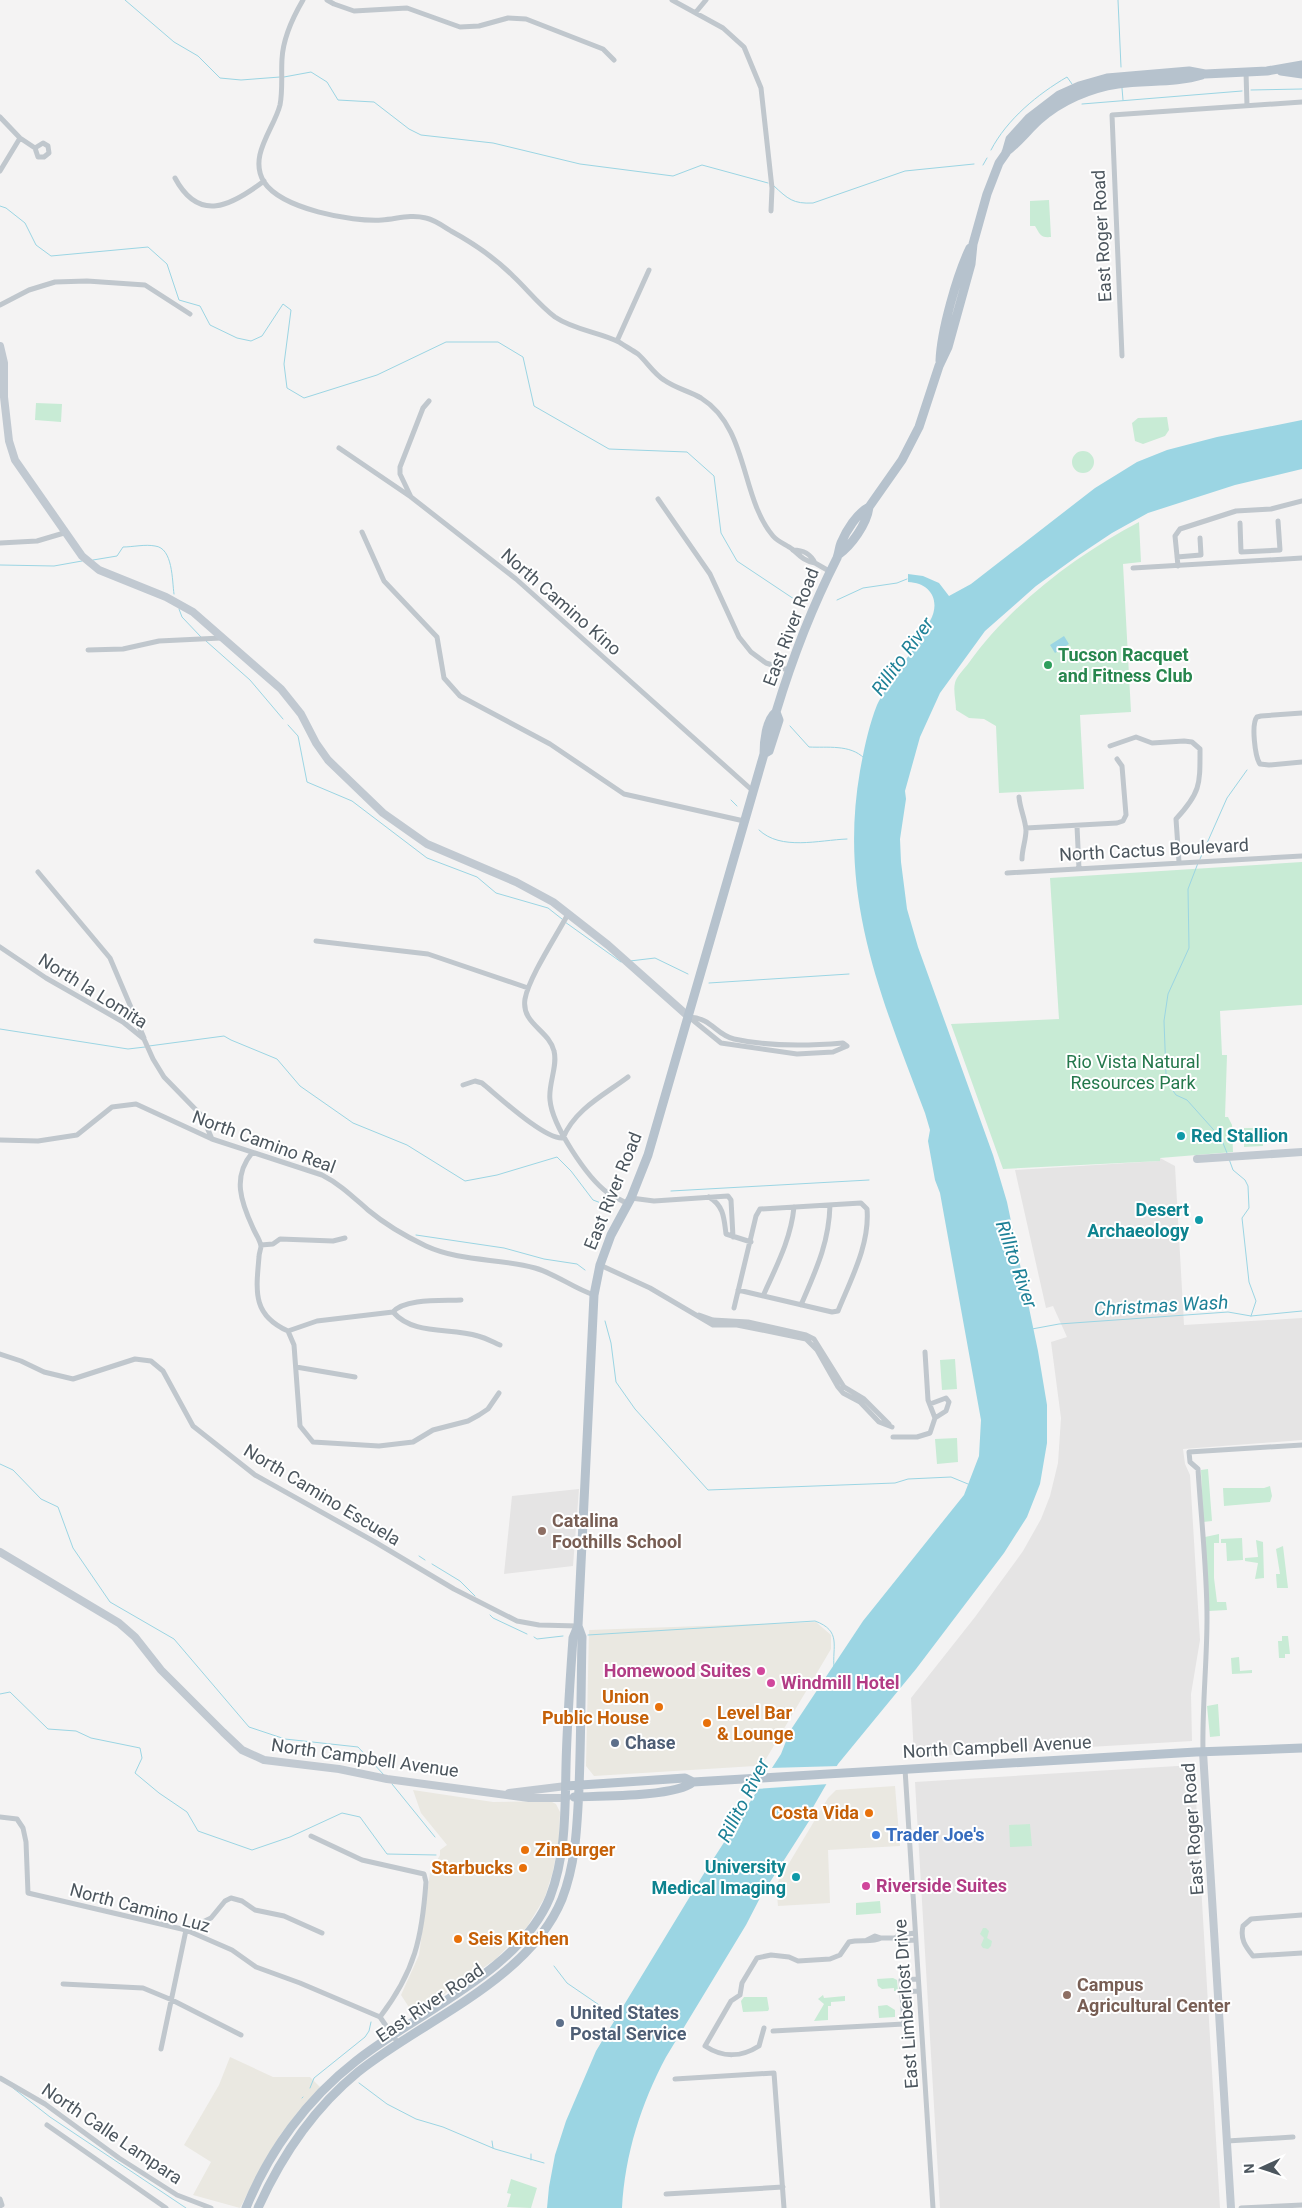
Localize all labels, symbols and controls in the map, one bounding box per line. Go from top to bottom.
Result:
street label: East Roger Road [1088,169,1115,303]
street label: North Camino Kino [497,544,626,659]
street label: East River Road [758,565,823,689]
water label: Rillito River [866,612,939,700]
place label: Tucson Racquet and Fitness Club [1058,644,1193,686]
marker: Tucson Racquet and Fitness Club [1042,659,1054,671]
street label: North Cactus Boulevard [1059,834,1249,865]
street label: North la Lomita [35,949,152,1032]
park label: Rio Vista Natural Resources Park [1066,1051,1200,1093]
street label: North Camino Real [190,1106,339,1177]
place label: Red Stallion [1191,1125,1288,1146]
street label: East River Road [579,1129,646,1253]
marker: Red Stallion [1175,1130,1187,1142]
place label: Desert Archaeology [1087,1199,1190,1241]
marker: Desert Archaeology [1193,1214,1205,1226]
water label: Rillito River [991,1217,1042,1312]
water label: Christmas Wash [1093,1290,1229,1321]
street label: North Camino Escuela [240,1440,404,1550]
place label: Catalina Foothills School [552,1510,682,1552]
marker: Catalina Foothills School [536,1525,548,1537]
place label: Homewood Suites [604,1660,751,1681]
marker: Homewood Suites [755,1665,767,1677]
place label: Windmill Hotel [781,1672,900,1693]
marker: Windmill Hotel [765,1677,777,1689]
place label: Union Public House [542,1686,649,1728]
marker: Union Public House [653,1701,665,1713]
place label: Level Bar & Lounge [717,1702,794,1744]
marker: Level Bar & Lounge [701,1717,713,1729]
street label: North Campbell Avenue [902,1731,1092,1762]
place label: Chase [625,1732,676,1753]
street label: North Campbell Avenue [270,1734,460,1781]
marker: Chase [609,1737,621,1749]
water label: Rillito River [713,1754,775,1846]
street label: East Roger Road [1177,1762,1208,1896]
place label: Costa Vida [771,1802,859,1823]
marker: Costa Vida [863,1807,875,1819]
place label: Trader Joe's [886,1824,985,1845]
marker: Trader Joe's [870,1829,882,1841]
place label: ZinBurger [535,1839,616,1860]
marker: ZinBurger [519,1844,531,1856]
place label: University Medical Imaging [651,1856,787,1898]
place label: Starbucks [431,1857,513,1878]
marker: Starbucks [517,1862,529,1874]
marker: University Medical Imaging [790,1871,802,1883]
place label: Riverside Suites [876,1875,1007,1896]
street label: North Camino Luz [68,1879,213,1936]
marker: Riverside Suites [860,1880,872,1892]
street label: East Limberlost Drive [889,1919,922,2090]
place label: Seis Kitchen [468,1928,569,1949]
marker: Seis Kitchen [452,1933,464,1945]
street label: East River Road [372,1959,487,2046]
place label: Campus Agricultural Center [1077,1974,1231,2016]
marker: Campus Agricultural Center [1061,1989,1073,2001]
place label: United States Postal Service [570,2002,687,2044]
marker: United States Postal Service [554,2017,566,2029]
street label: North Calle Lampara [38,2079,187,2188]
north arrow [1237,2143,1287,2193]
text: N [1241,2163,1257,2174]

